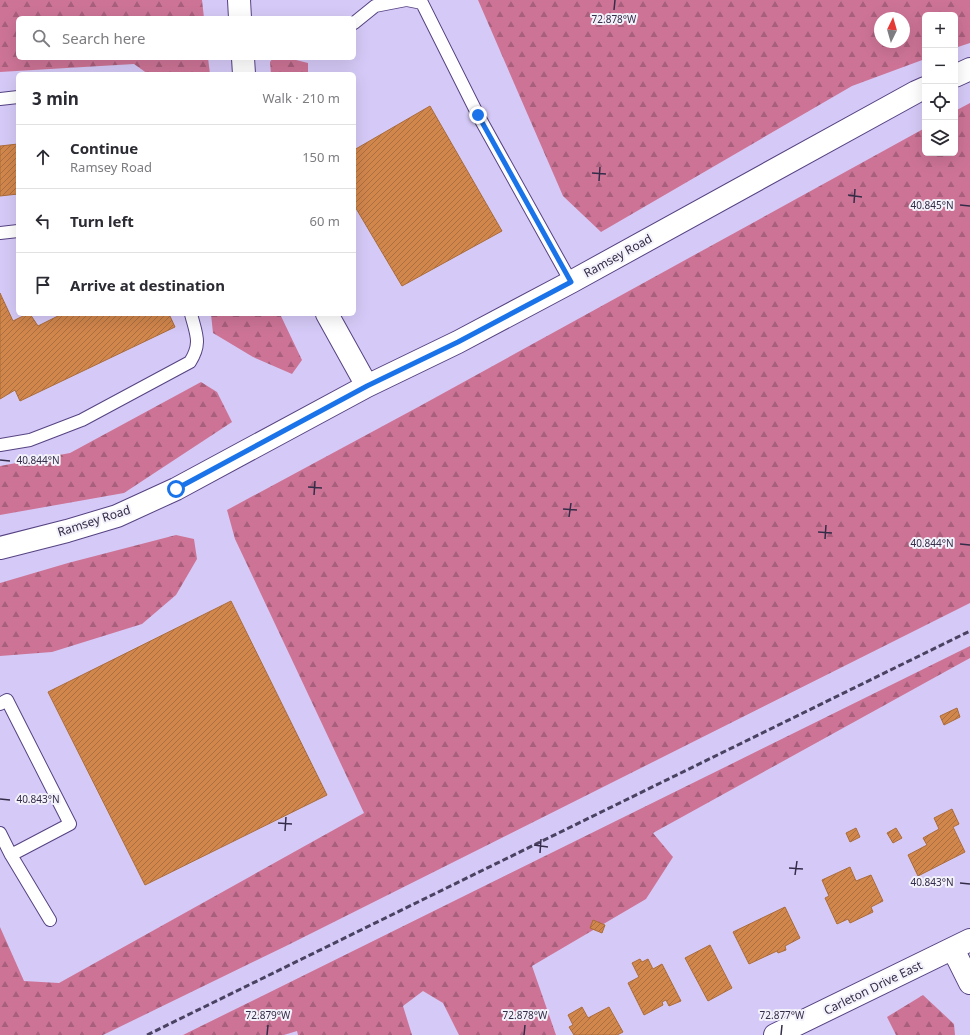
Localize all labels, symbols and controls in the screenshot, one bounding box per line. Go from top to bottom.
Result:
text: 72.878°W [592,12,637,26]
north arrow [874,12,910,48]
map controls [922,12,958,156]
button: + [922,12,958,48]
search box [16,16,356,60]
icon: search [30,27,52,49]
text: Search here [62,28,145,48]
button: − [922,48,958,84]
button: locate [922,84,958,120]
text: 3 min [32,87,79,110]
text: Walk · 210 m [262,89,340,107]
route end [469,106,487,124]
button: layers [922,120,958,156]
text: Continue [70,138,138,158]
icon: ahead [32,146,54,168]
text: 150 m [302,148,340,166]
text: Ramsey Road [70,158,152,176]
text: 40.845°N [910,198,954,212]
icon: left [32,210,54,232]
text: Turn left [70,211,134,231]
text: 60 m [310,212,340,230]
street label: Ramsey Road [580,230,655,281]
icon: arrive [32,274,54,296]
text: Arrive at destination [70,275,225,295]
text: 40.844°N [16,453,60,467]
route start [167,480,185,498]
street label: Ramsey Road [55,501,133,540]
text: 40.844°N [910,536,954,550]
text: 40.843°N [16,792,60,806]
text: 40.843°N [910,875,954,889]
street label: Carleton Drive East [821,956,925,1019]
text: 72.879°W [246,1008,291,1022]
text: 72.878°W [503,1008,548,1022]
text: 72.877°W [760,1008,805,1022]

